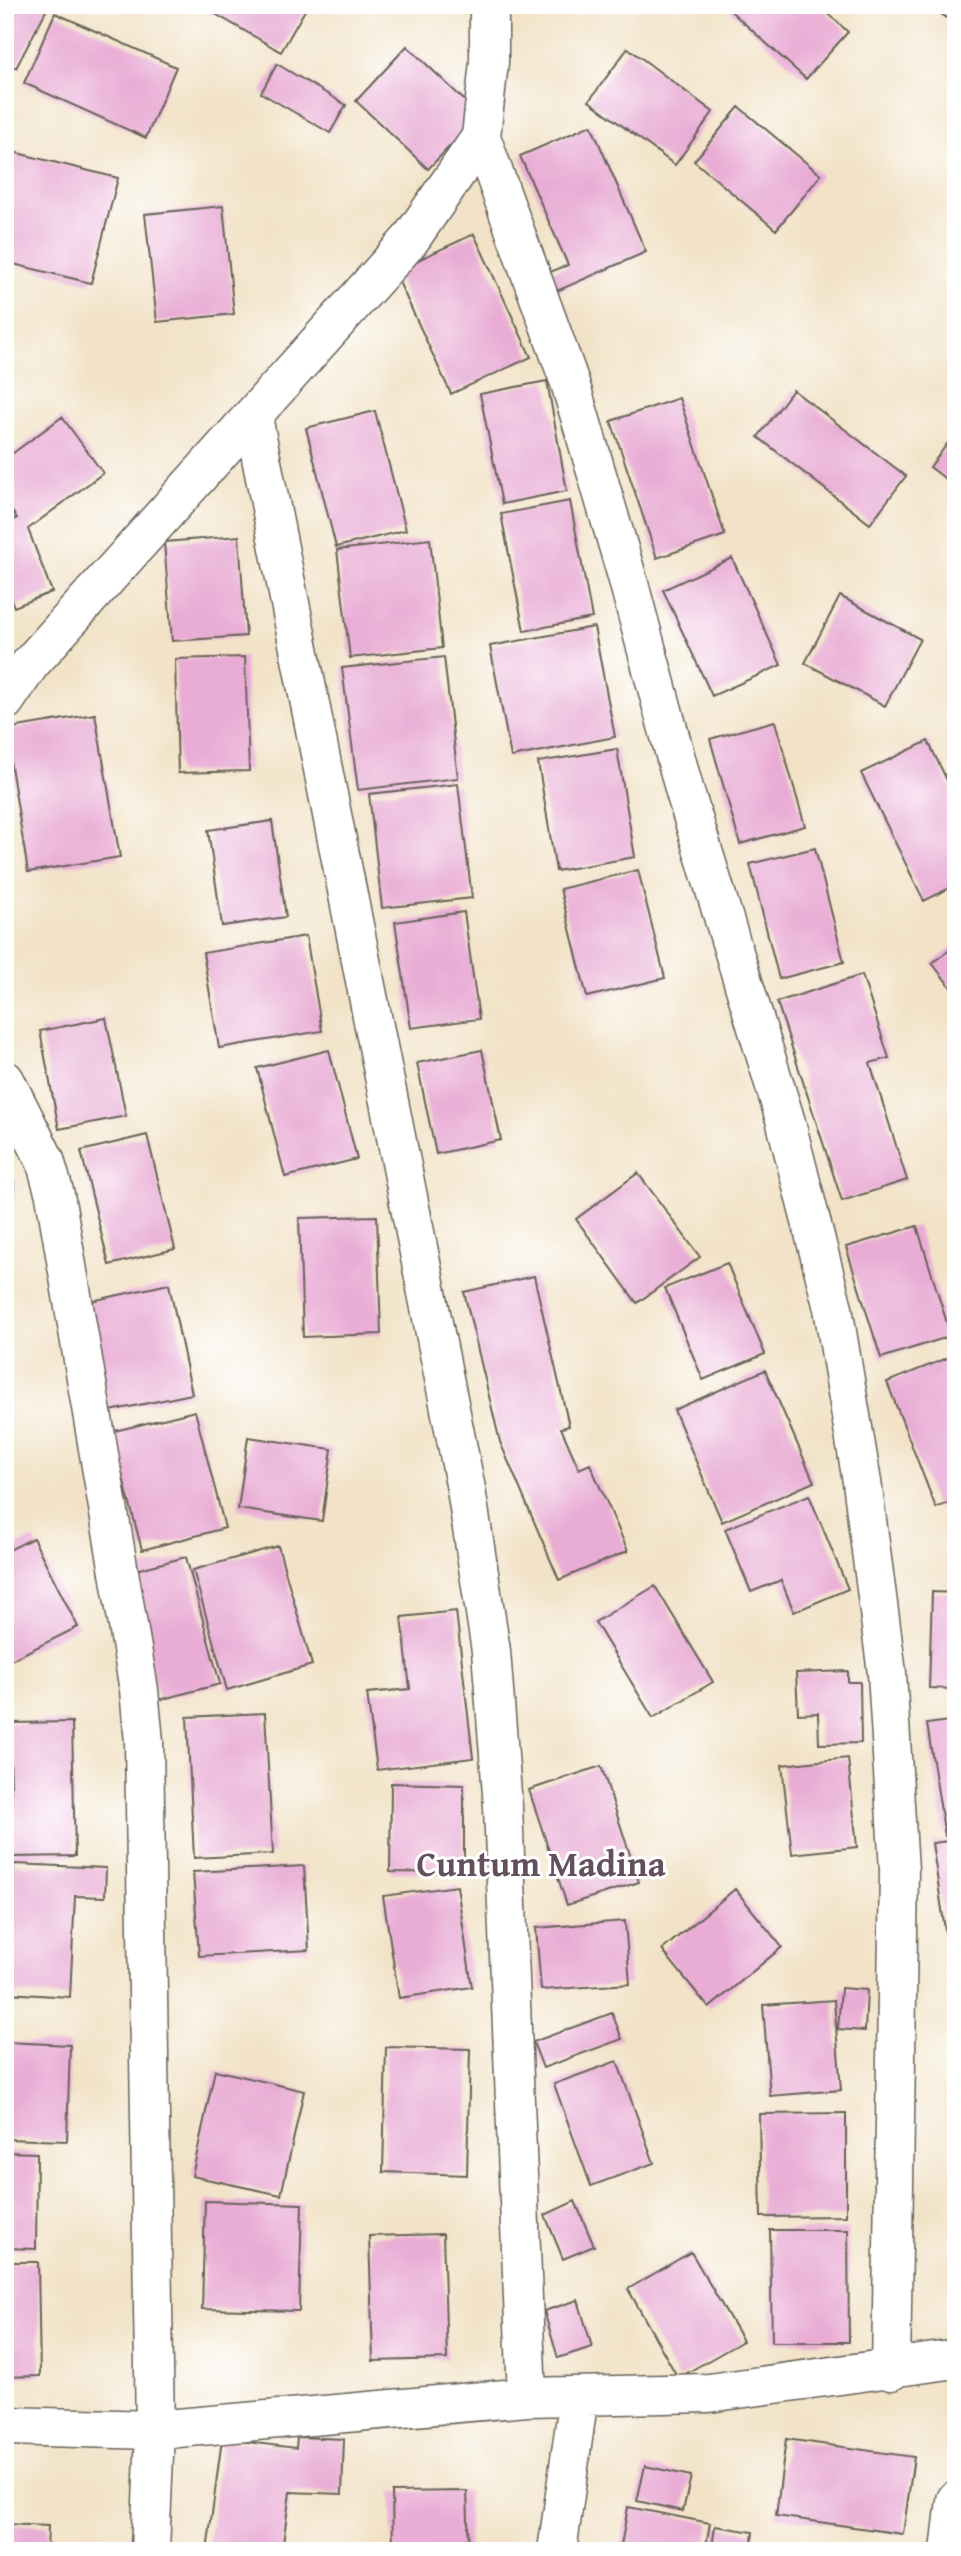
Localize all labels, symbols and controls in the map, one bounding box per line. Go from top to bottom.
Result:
district label: Cuntum Madina [416,1838,666,1889]

